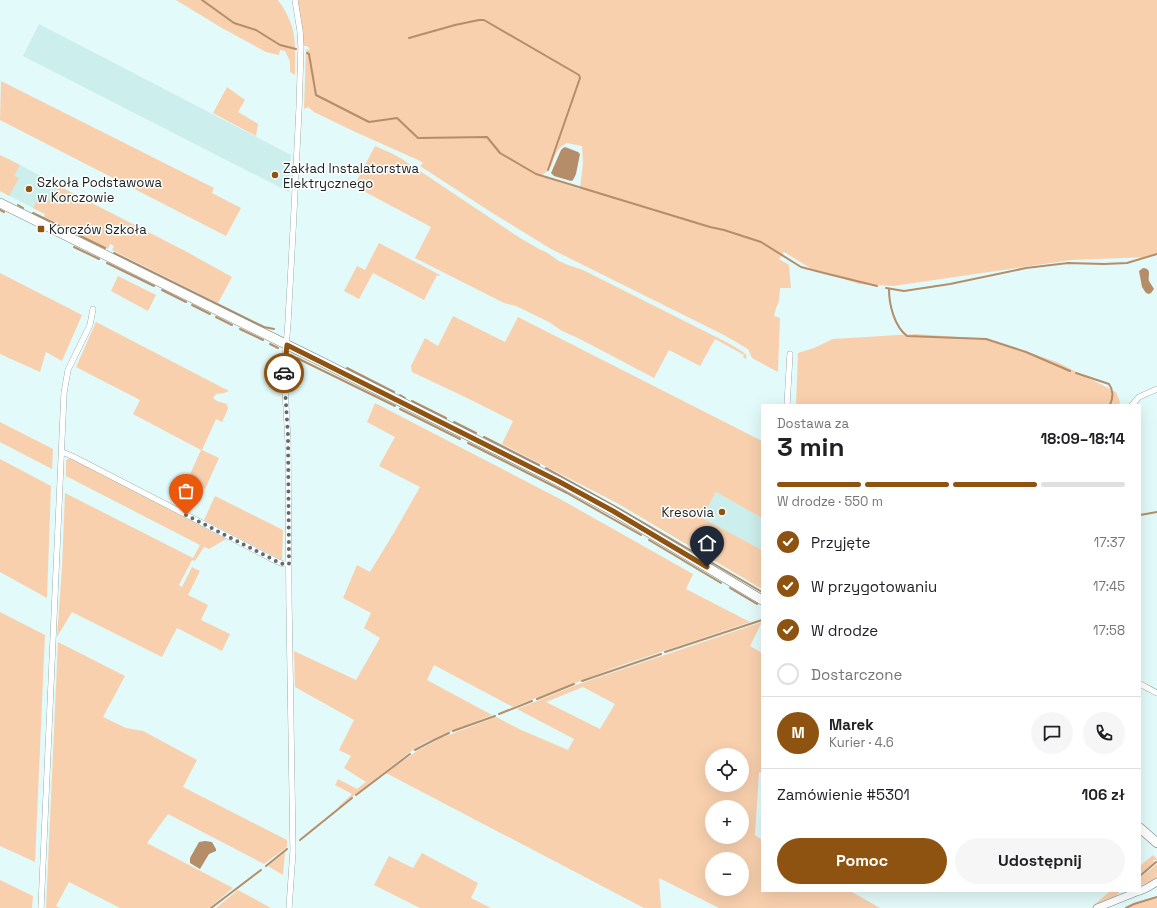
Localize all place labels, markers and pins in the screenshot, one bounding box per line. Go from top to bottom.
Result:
place label: Zakład Instalatorstwa Elektrycznego [283,160,420,192]
marker: Zakład Instalatorstwa Elektrycznego [270,170,280,180]
place label: Szkoła Podstawowa w Korczowie [37,174,163,206]
marker: Szkoła Podstawowa w Korczowie [24,184,34,194]
place label: Korczów Szkoła [49,221,147,238]
marker: Korczów Szkoła [36,224,46,234]
pin [169,474,203,515]
place label: Kresovia [661,504,715,521]
marker: Kresovia [717,507,727,517]
pin [690,526,724,567]

